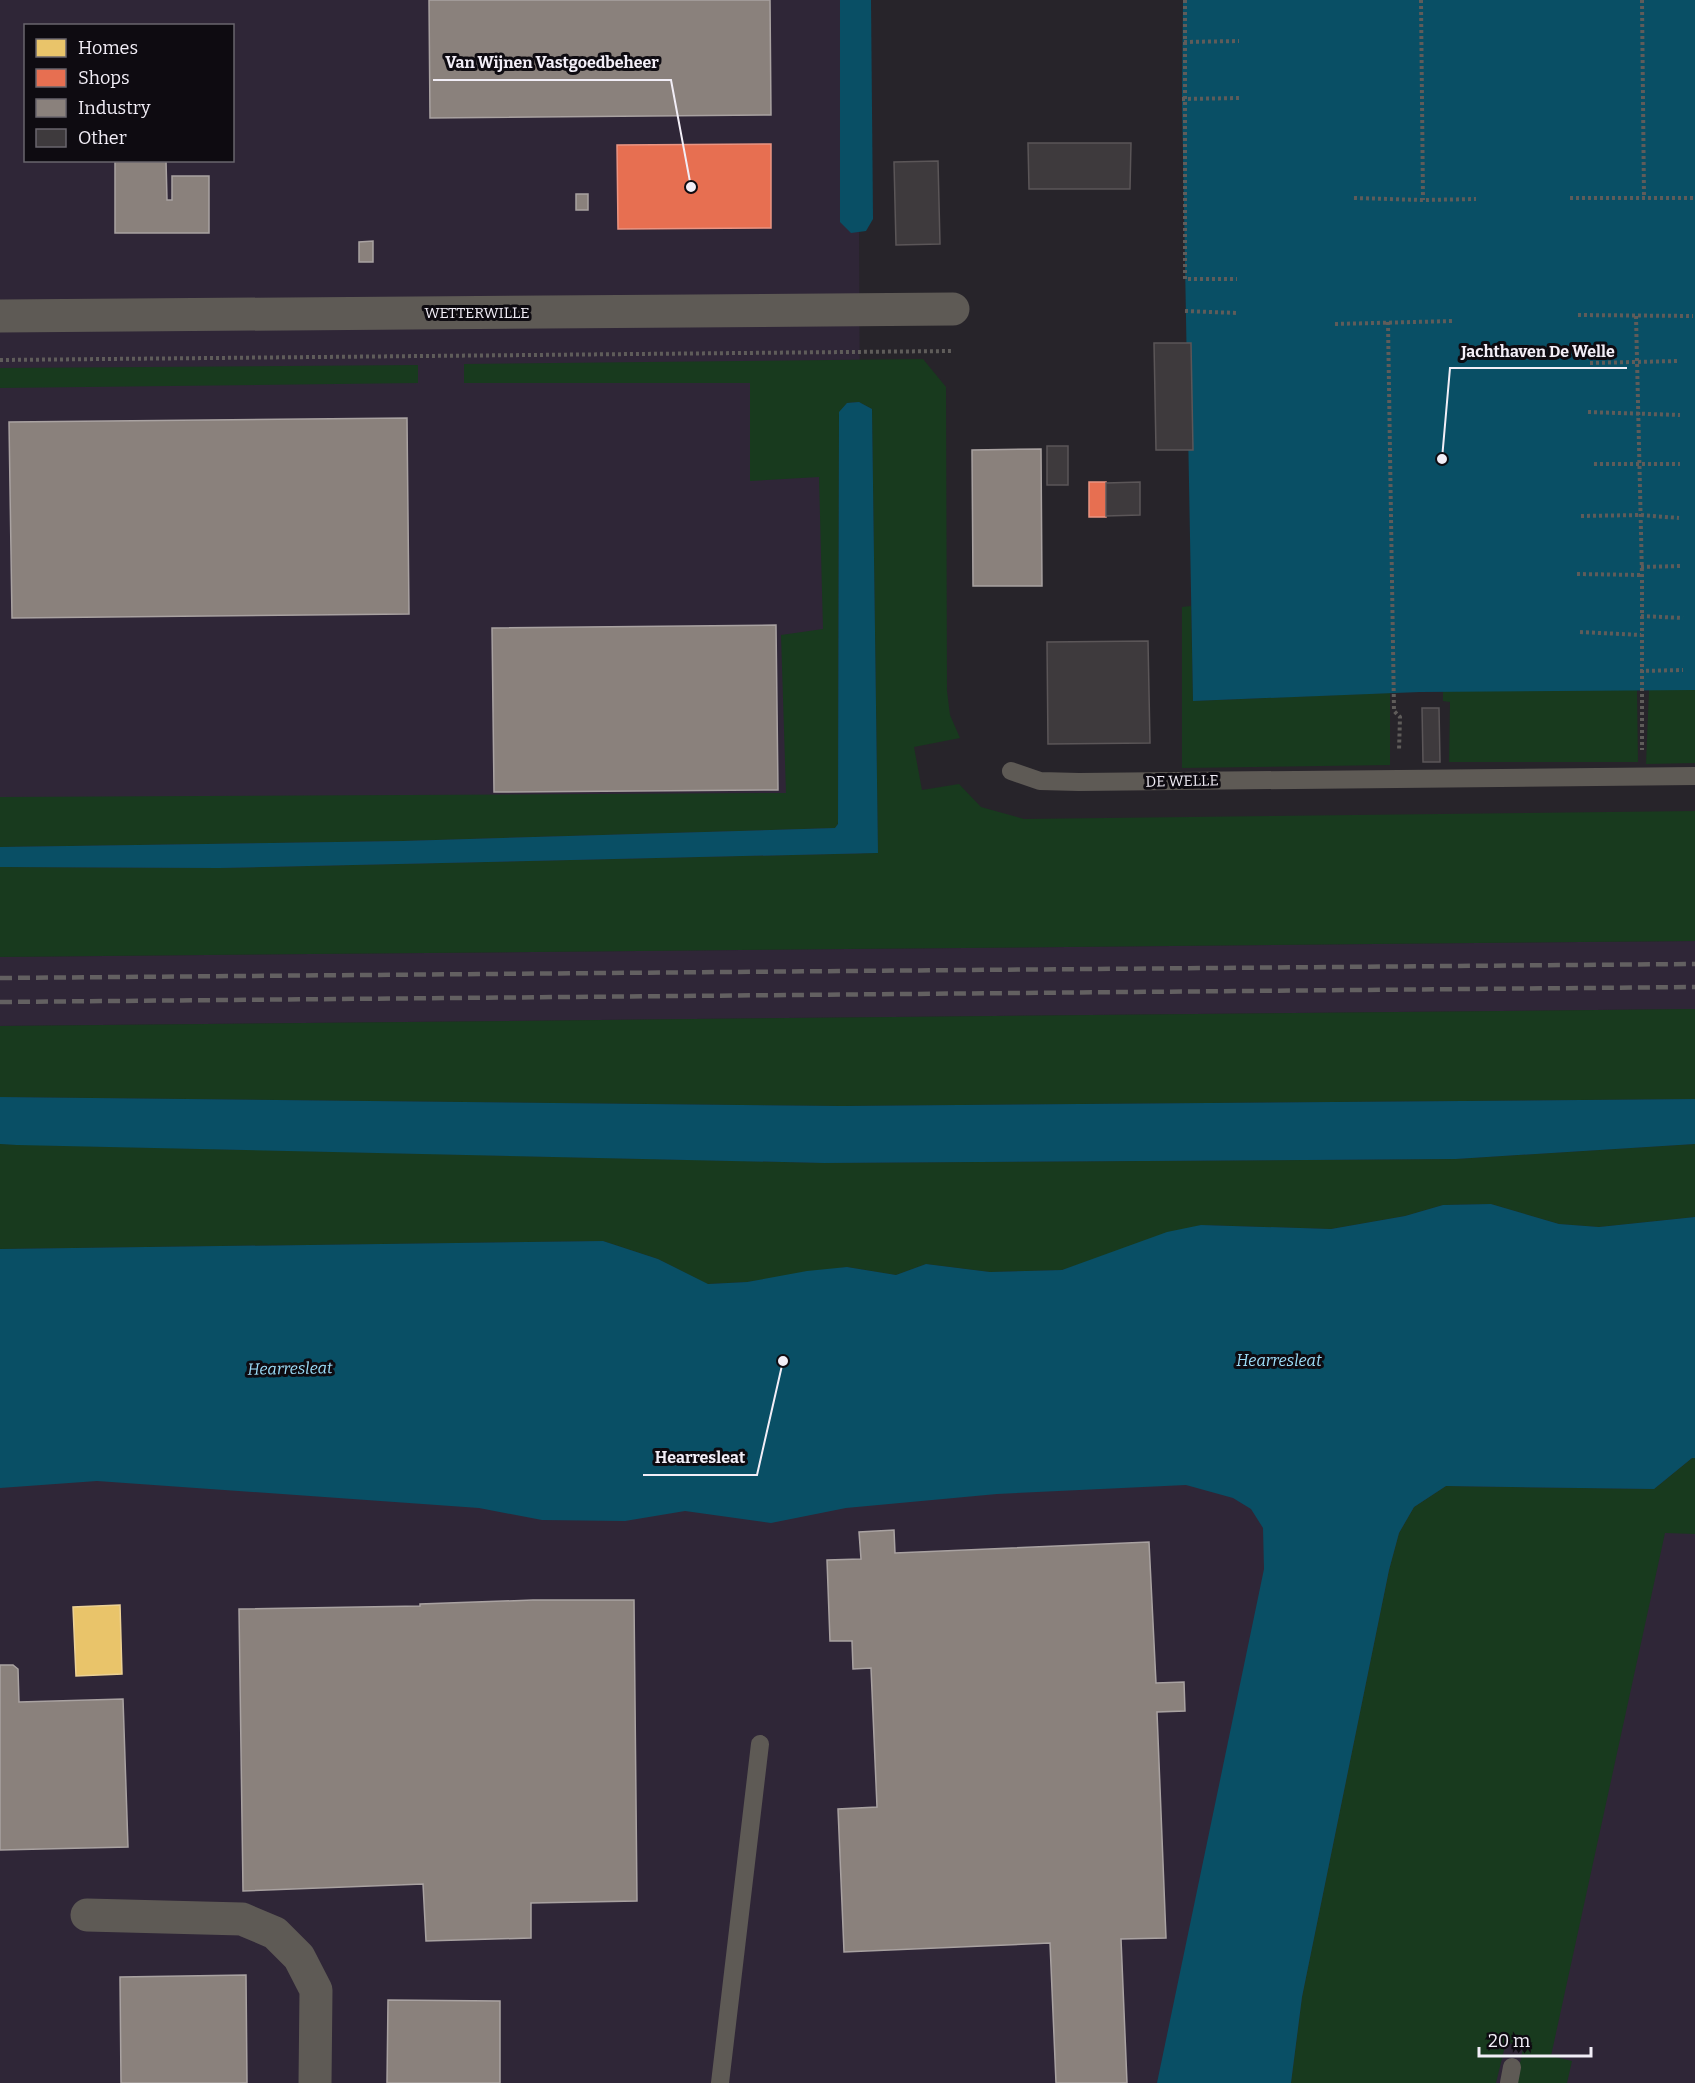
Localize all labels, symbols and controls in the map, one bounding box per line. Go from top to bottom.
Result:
legend [24,24,234,162]
text: Homes [78,37,138,59]
callout: Van Wijnen Vastgoedbeheer [433,46,671,80]
text: Van Wijnen Vastgoedbeheer [445,53,659,72]
text: Shops [78,67,130,89]
text: Industry [78,97,151,119]
text: Other [78,127,127,149]
street label: WETTERWILLE [424,304,530,322]
callout: Jachthaven De Welle [1450,334,1627,368]
text: Jachthaven De Welle [1460,342,1615,361]
street label: DE WELLE [1145,771,1219,791]
water label: Hearresleat [1236,1351,1322,1370]
water label: Hearresleat [247,1358,333,1379]
callout: Hearresleat [643,1441,757,1475]
text: Hearresleat [655,1448,746,1467]
scale bar [1479,2020,1592,2058]
text: 20 m [1488,2030,1530,2052]

